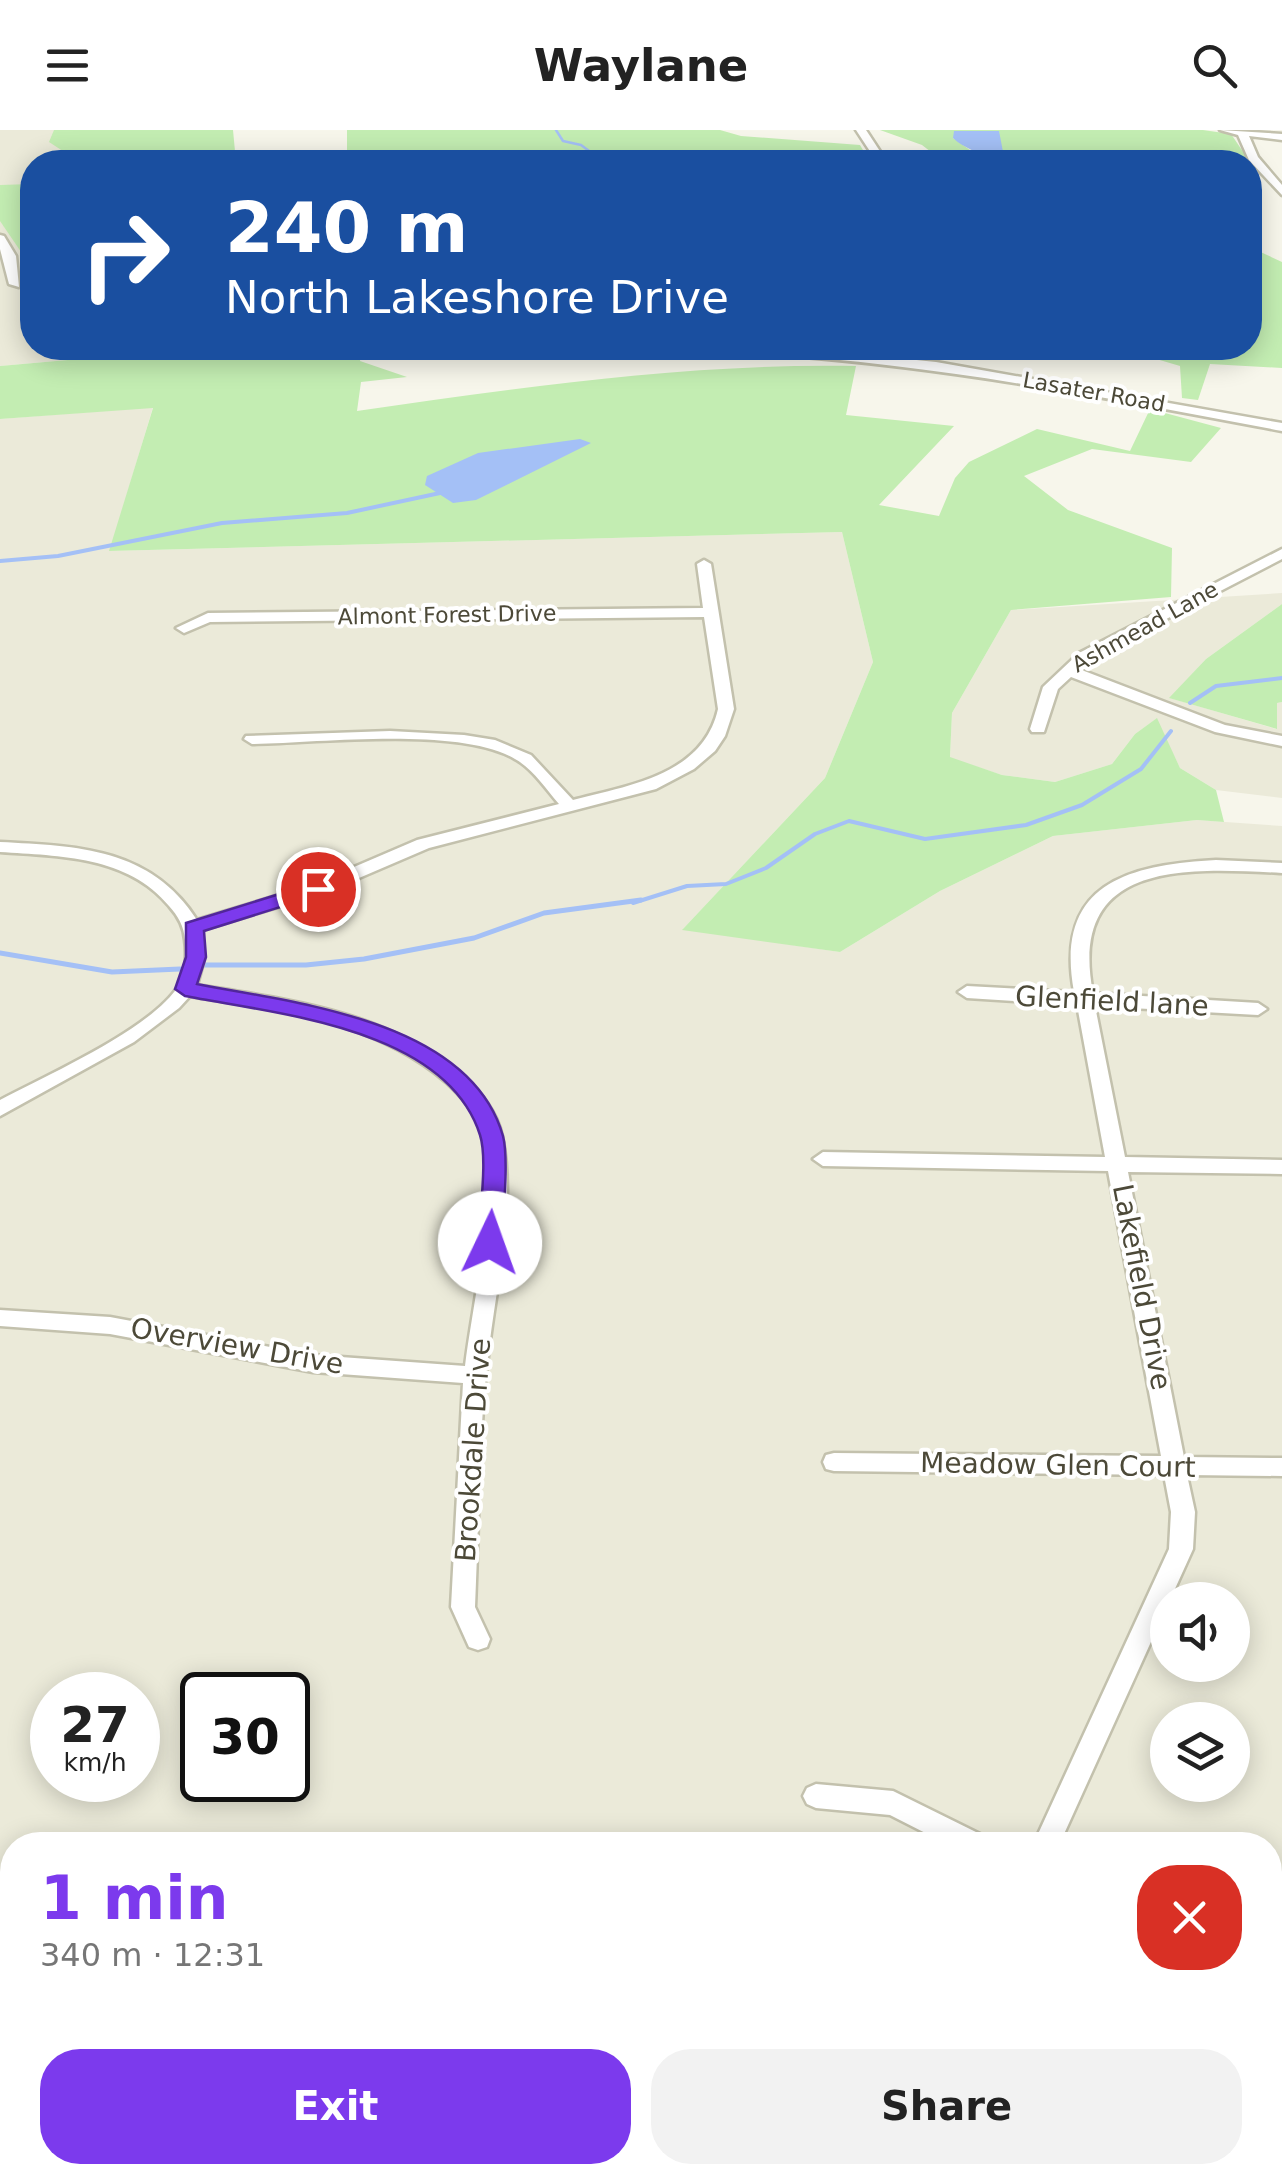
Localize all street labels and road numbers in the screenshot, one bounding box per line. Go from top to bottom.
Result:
street label: Lasater Road [1021,367,1167,417]
street label: Ashmead Lane [1068,577,1222,677]
street label: Almont Forest Drive [337,601,557,629]
street label: Glenfield lane [1014,979,1210,1023]
street label: Lakefield Drive [1106,1181,1178,1393]
street label: Overview Drive [128,1311,346,1381]
street label: Brookdale Drive [449,1337,497,1563]
street label: Meadow Glen Court [920,1446,1196,1484]

